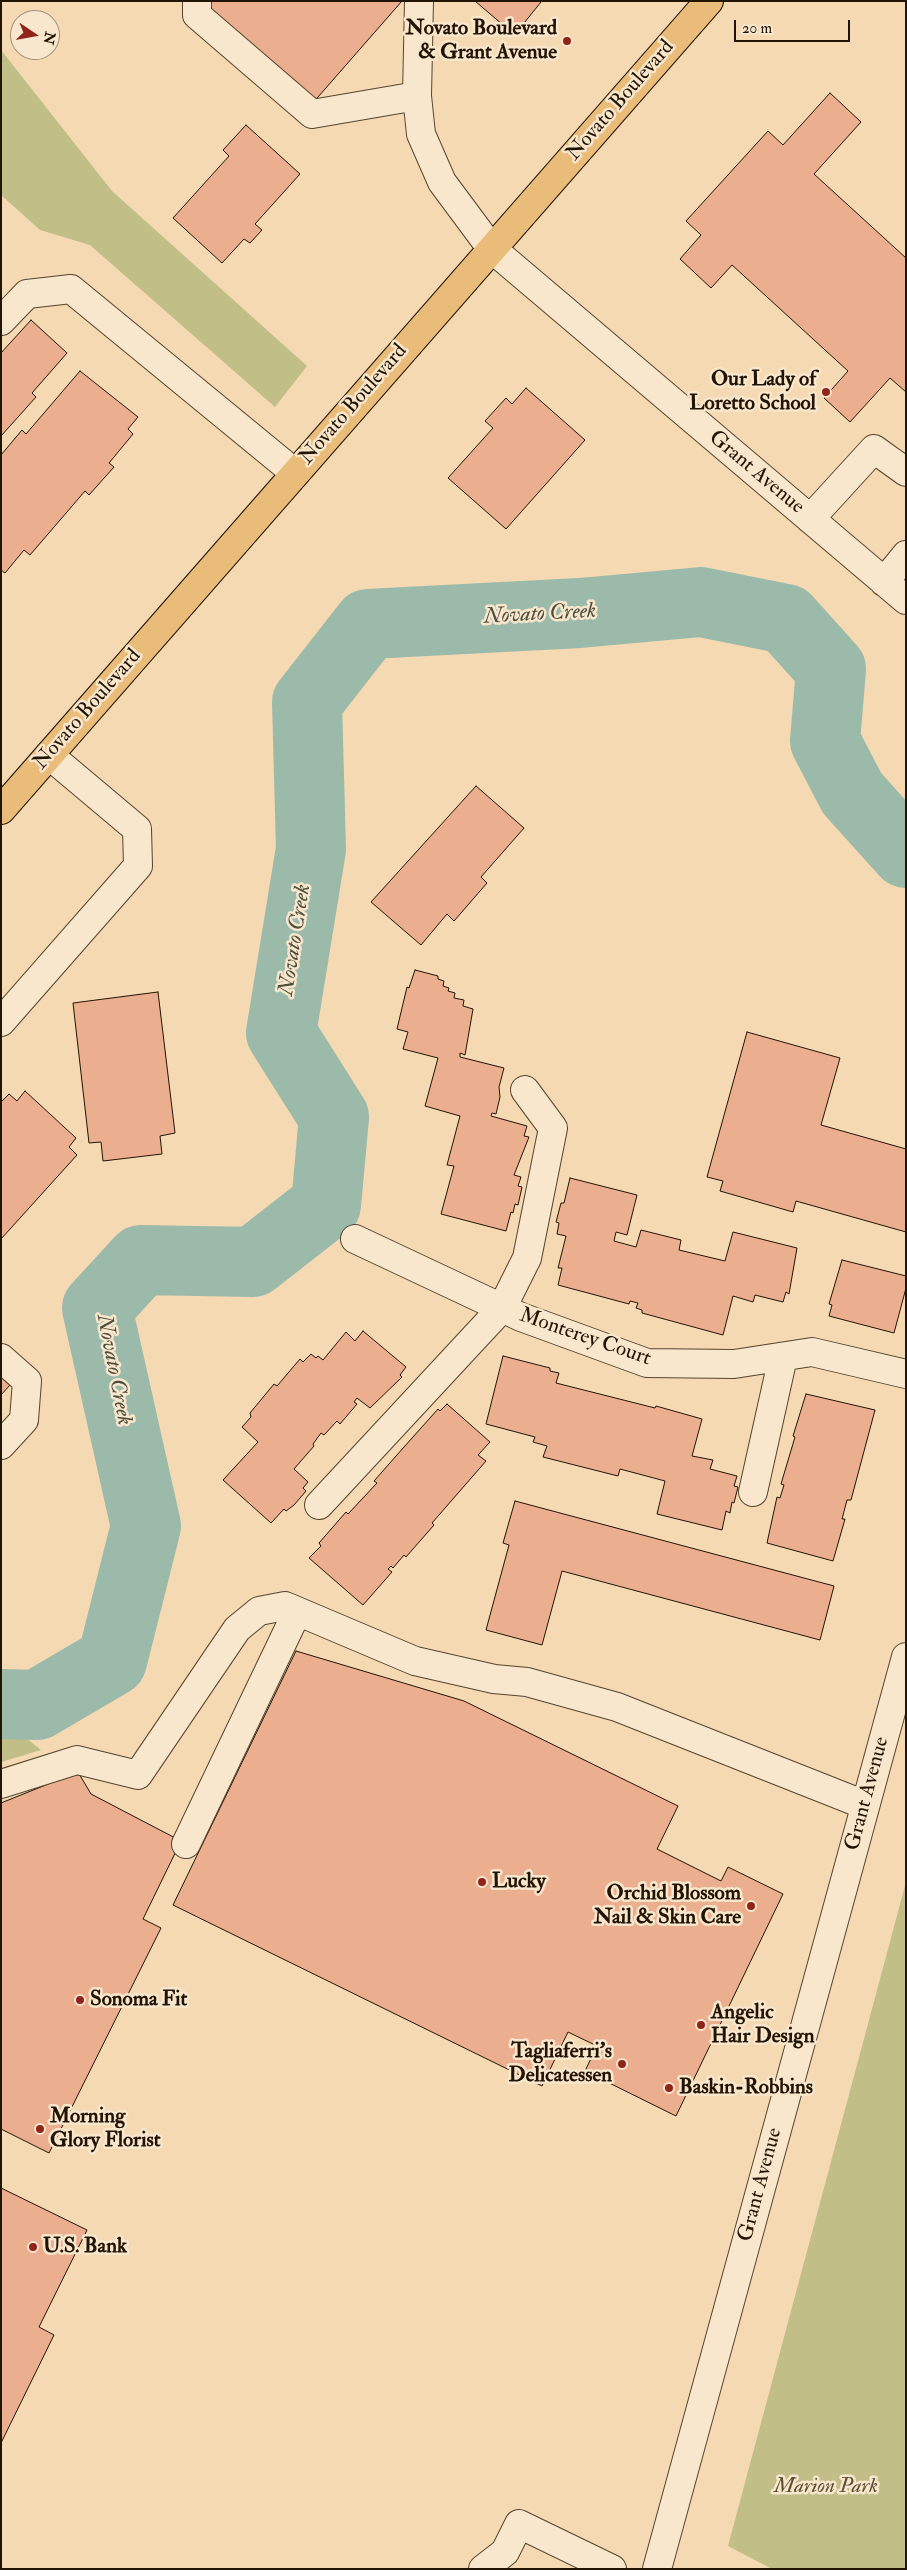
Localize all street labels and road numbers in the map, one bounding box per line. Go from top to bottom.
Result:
street label: Novato Boulevard [562,36,680,166]
street label: Novato Boulevard [295,340,413,470]
street label: Grant Avenue [703,426,809,520]
street label: Novato Boulevard [29,645,147,775]
street label: Monterey Court [516,1304,654,1372]
street label: Grant Avenue [841,1734,895,1854]
street label: Grant Avenue [734,2125,788,2245]

